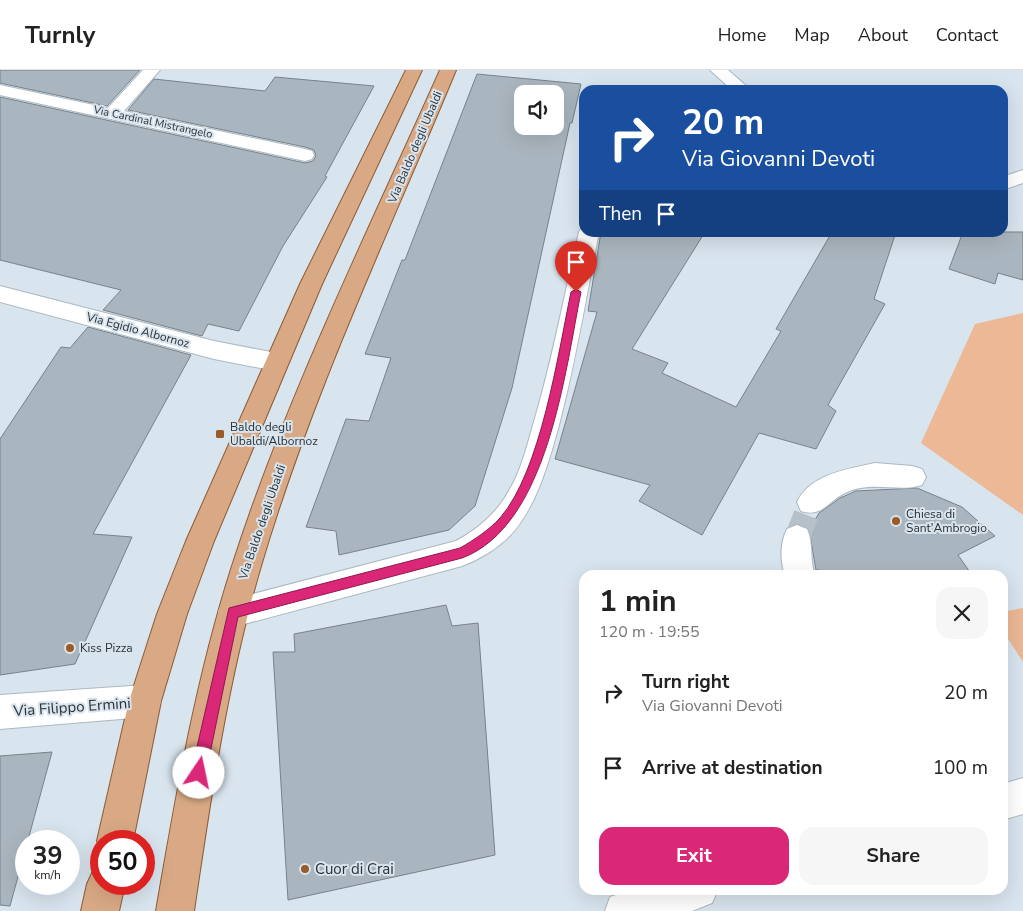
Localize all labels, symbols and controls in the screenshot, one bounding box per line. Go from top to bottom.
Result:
text: Turnly [25,19,95,51]
text: Home [718,23,766,47]
text: Map [794,23,830,47]
text: About [858,23,908,47]
text: Contact [936,23,998,47]
map controls [514,85,564,135]
button: sound [514,85,564,135]
street label: Via Baldo degli Ubaldi [384,88,446,206]
text: 20 m [682,99,764,146]
street label: Via Cardinal Mistrangelo [91,102,214,142]
icon: right [599,105,664,170]
text: Via Giovanni Devoti [682,144,875,174]
icon: arrive [652,200,680,228]
text: Then [599,201,642,227]
pin [555,241,597,292]
icon: arrive [562,248,590,276]
street label: Via Egidio Albornoz [84,308,192,352]
place label: Baldo degli Ubaldi/Albornoz [230,419,318,449]
marker: Baldo degli Ubaldi/Albornoz [214,428,226,440]
street label: Via Baldo degli Ubaldi [235,462,289,582]
place label: Chiesa di Sant'Ambrogio [906,506,987,536]
marker: Chiesa di Sant'Ambrogio [890,515,902,527]
text: 1 min [599,581,677,622]
button: close [936,587,988,639]
text: 120 m · 19:55 [599,621,700,643]
place label: Kiss Pizza [80,640,133,656]
marker: Kiss Pizza [64,642,76,654]
text: Turn right [642,669,729,695]
icon: right [599,679,627,707]
text: 20 m [944,680,988,706]
street label: Via Filippo Ermini [12,693,131,721]
text: Via Giovanni Devoti [642,695,783,717]
position arrow [172,746,224,798]
icon: arrive [599,754,627,782]
text: Arrive at destination [642,755,823,781]
text: 100 m [933,755,988,781]
button: Exit [599,827,789,885]
button: Share [799,827,988,885]
speed limit sign: 50 [90,830,155,895]
text: 39 [32,839,63,873]
place label: Cuor di Crai [315,859,394,879]
marker: Cuor di Crai [299,863,311,875]
text: km/h [34,867,61,883]

